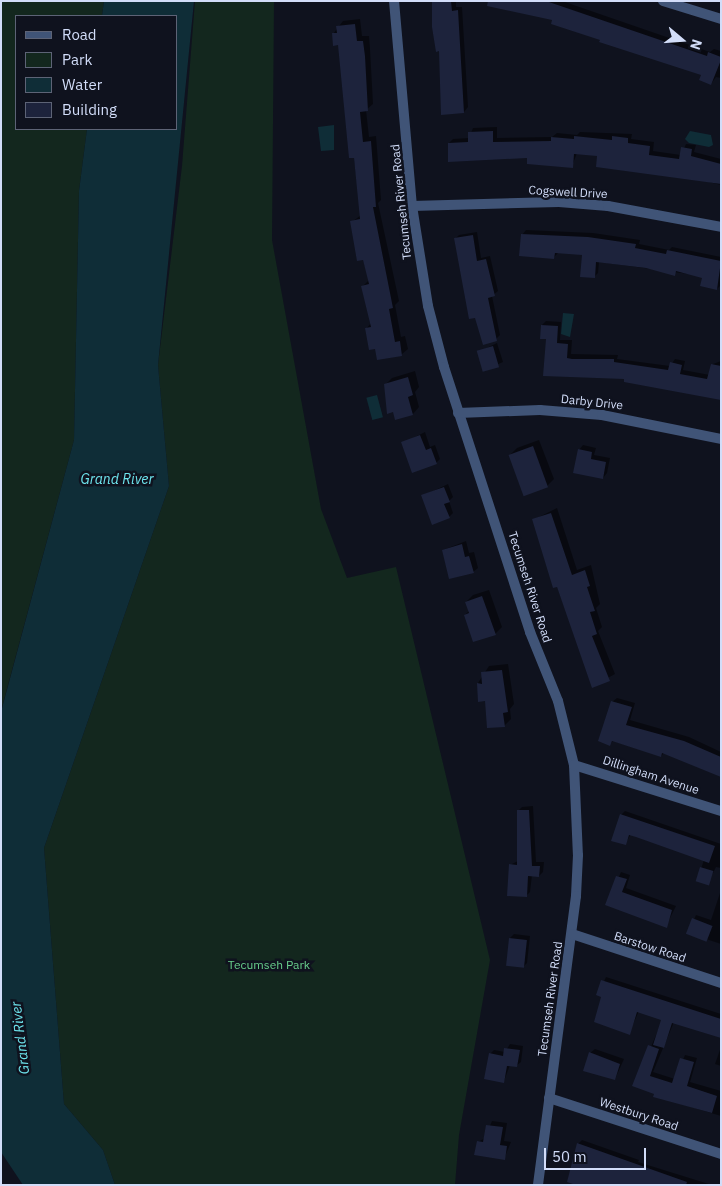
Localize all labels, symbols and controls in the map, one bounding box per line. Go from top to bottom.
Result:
legend [15,15,178,130]
north arrow [657,15,707,65]
text: Road [62,25,97,44]
text: N [686,37,706,52]
text: Park [62,50,92,69]
text: Water [62,75,102,94]
text: Building [62,100,117,119]
street label: Tecumseh River Road [388,144,414,260]
street label: Cogswell Drive [528,183,608,201]
street label: Darby Drive [560,392,624,412]
water label: Grand River [80,471,154,487]
street label: Tecumseh River Road [505,530,555,644]
street label: Dillingham Avenue [601,753,701,797]
street label: Barstow Road [612,929,688,965]
street label: Tecumseh River Road [535,941,565,1057]
park label: Tecumseh Park [228,958,310,972]
water label: Grand River [7,1001,33,1075]
street label: Westbury Road [598,1095,680,1133]
scale bar [547,1138,650,1170]
text: 50 m [552,1147,587,1166]

